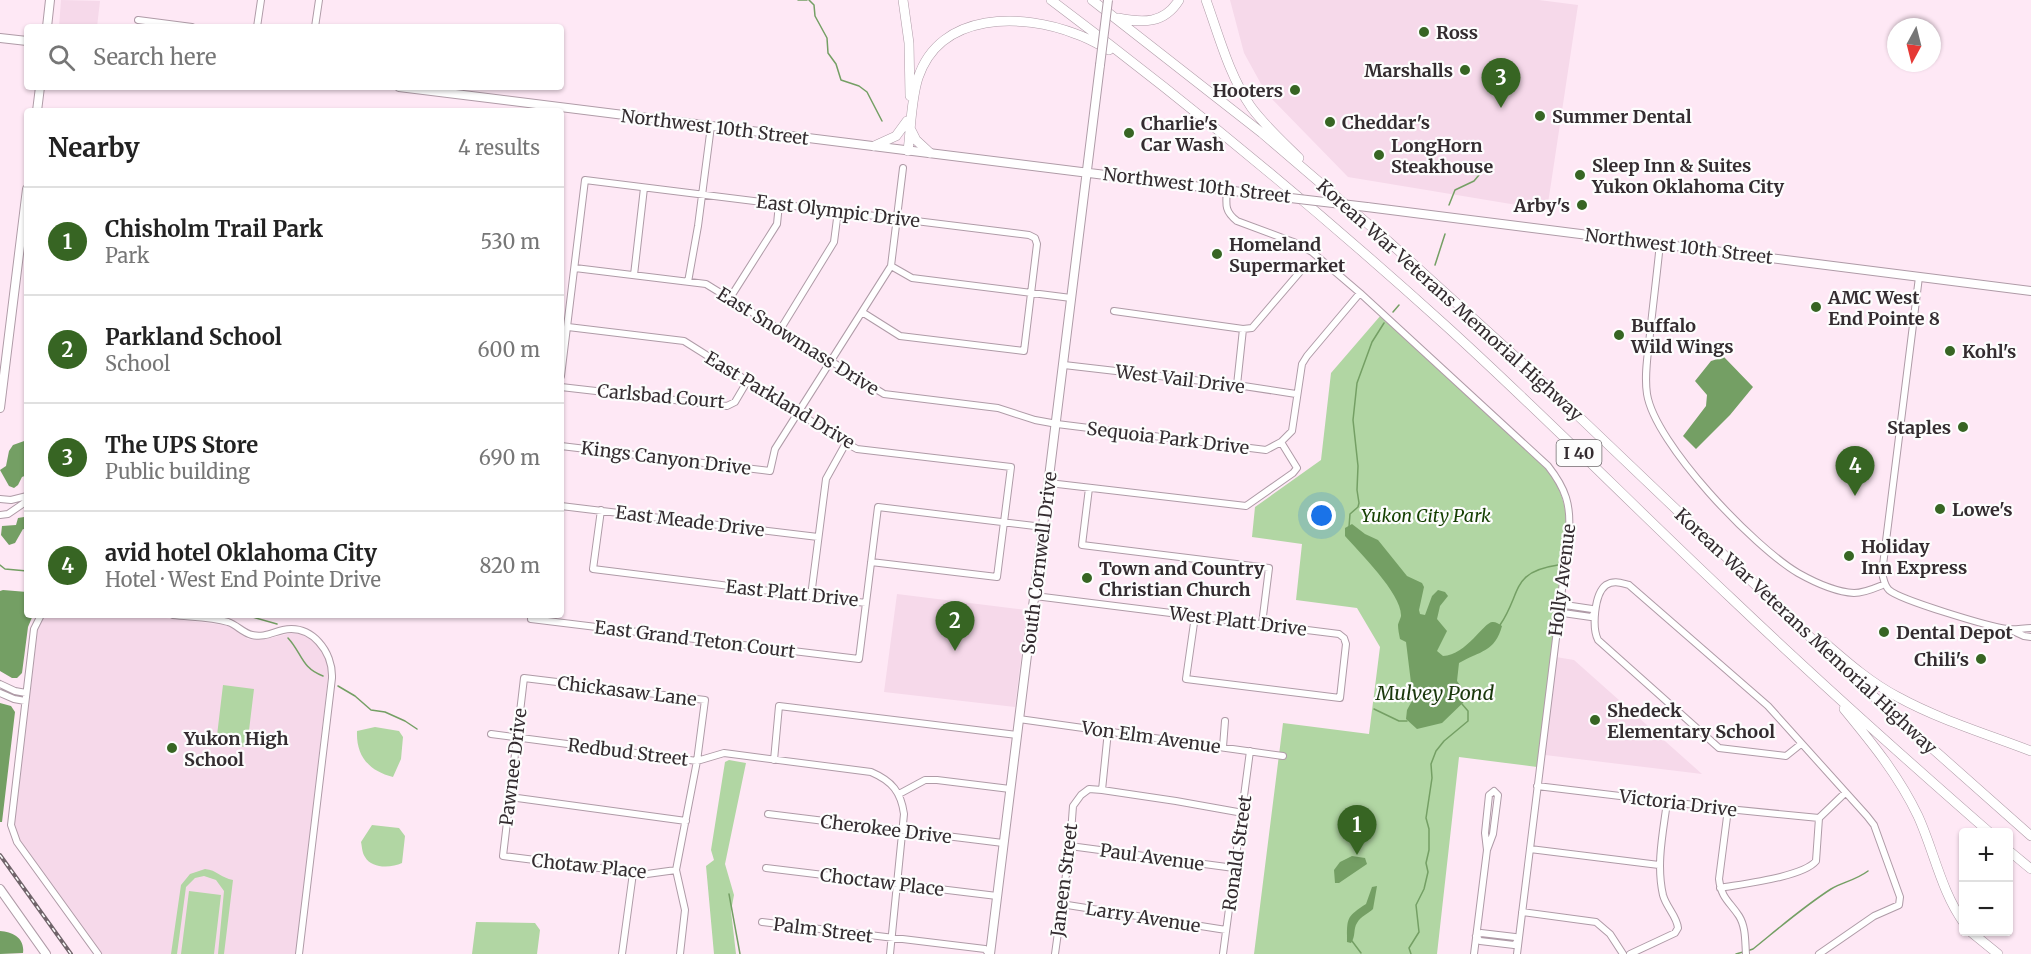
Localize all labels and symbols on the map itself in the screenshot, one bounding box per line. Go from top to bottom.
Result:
north arrow [1887,18,1941,72]
place label: Ross [1436,21,1478,44]
marker: Ross [1417,25,1431,39]
pin: 3 [1482,58,1520,108]
place label: Marshalls [1364,59,1453,82]
marker: Marshalls [1458,63,1472,77]
place label: Hooters [1213,79,1283,102]
marker: Hooters [1288,83,1302,97]
street label: Northwest 10th Street [620,104,810,150]
place label: Summer Dental [1552,105,1692,128]
marker: Summer Dental [1533,109,1547,123]
place label: Cheddar's [1342,111,1430,134]
place label: Charlie's Car Wash [1141,112,1224,156]
marker: Cheddar's [1323,115,1337,129]
marker: Charlie's Car Wash [1122,126,1136,140]
place label: LongHorn Steakhouse [1391,134,1493,178]
marker: LongHorn Steakhouse [1372,148,1386,162]
place label: Sleep Inn & Suites Yukon Oklahoma City [1591,154,1785,198]
street label: Northwest 10th Street [1102,162,1292,208]
marker: Sleep Inn & Suites Yukon Oklahoma City [1573,168,1587,182]
street label: Korean War Veterans Memorial Highway [1312,174,1588,426]
street label: East Olympic Drive [755,190,921,232]
place label: Arby's [1513,194,1570,217]
marker: Arby's [1575,198,1589,212]
street label: Northwest 10th Street [1584,223,1774,269]
place label: Homeland Supermarket [1229,233,1346,277]
marker: Homeland Supermarket [1210,247,1224,261]
street label: East Snowmass Drive [713,282,883,400]
place label: AMC West End Pointe 8 [1827,286,1940,330]
marker: AMC West End Pointe 8 [1809,300,1823,314]
place label: Buffalo Wild Wings [1630,314,1733,358]
marker: Buffalo Wild Wings [1612,328,1626,342]
place label: Kohl's [1962,340,2016,363]
marker: Kohl's [1943,344,1957,358]
street label: East Parkland Drive [701,346,859,454]
street label: West Vail Drive [1113,360,1246,398]
street label: Carlsbad Court [596,379,726,413]
place label: Staples [1887,416,1951,439]
street label: Sequoia Park Drive [1085,417,1251,459]
marker: Staples [1956,420,1970,434]
street label: Kings Canyon Drive [580,436,752,480]
road number: I 40 [1556,440,1602,466]
pin: 4 [1836,446,1874,496]
street label: South Cornwell Drive [1016,470,1062,656]
place label: Lowe's [1952,498,2013,521]
street label: East Meade Drive [614,500,766,542]
your location [1307,501,1336,530]
marker: Lowe's [1933,502,1947,516]
street label: Korean War Veterans Memorial Highway [1670,503,1942,759]
park label: Yukon City Park [1361,504,1491,527]
street label: Holly Avenue [1544,522,1580,638]
place label: Holiday Inn Express [1861,535,1967,579]
marker: Holiday Inn Express [1842,549,1856,563]
place label: Town and Country Christian Church [1099,557,1265,601]
marker: Town and Country Christian Church [1080,571,1094,585]
street label: East Platt Drive [724,575,860,611]
street label: West Platt Drive [1167,601,1308,641]
pin: 2 [936,602,974,651]
street label: East Grand Teton Court [593,615,797,663]
place label: Dental Depot [1896,621,2014,644]
marker: Dental Depot [1877,625,1891,639]
place label: Chili's [1914,648,1969,671]
marker: Chili's [1974,652,1988,666]
street label: Chickasaw Lane [556,671,698,711]
water label: Mulvey Pond [1375,680,1495,705]
place label: Shedeck Elementary School [1607,699,1775,743]
street label: Pawnee Drive [494,707,532,827]
marker: Shedeck Elementary School [1588,713,1602,727]
street label: Von Elm Avenue [1079,716,1222,758]
place label: Yukon High School [183,727,288,771]
street label: Redbud Street [566,733,690,771]
marker: Yukon High School [165,741,179,755]
street label: Victoria Drive [1617,784,1738,822]
street label: Ronald Street [1217,794,1257,912]
pin: 1 [1338,806,1376,855]
street label: Cherokee Drive [819,810,953,848]
street label: Janeen Street [1045,822,1082,939]
street label: Paul Avenue [1098,838,1206,876]
street label: Chotaw Place [530,849,648,883]
street label: Choctaw Place [819,863,945,901]
street label: Larry Avenue [1084,897,1202,937]
street label: Palm Street [772,912,874,948]

